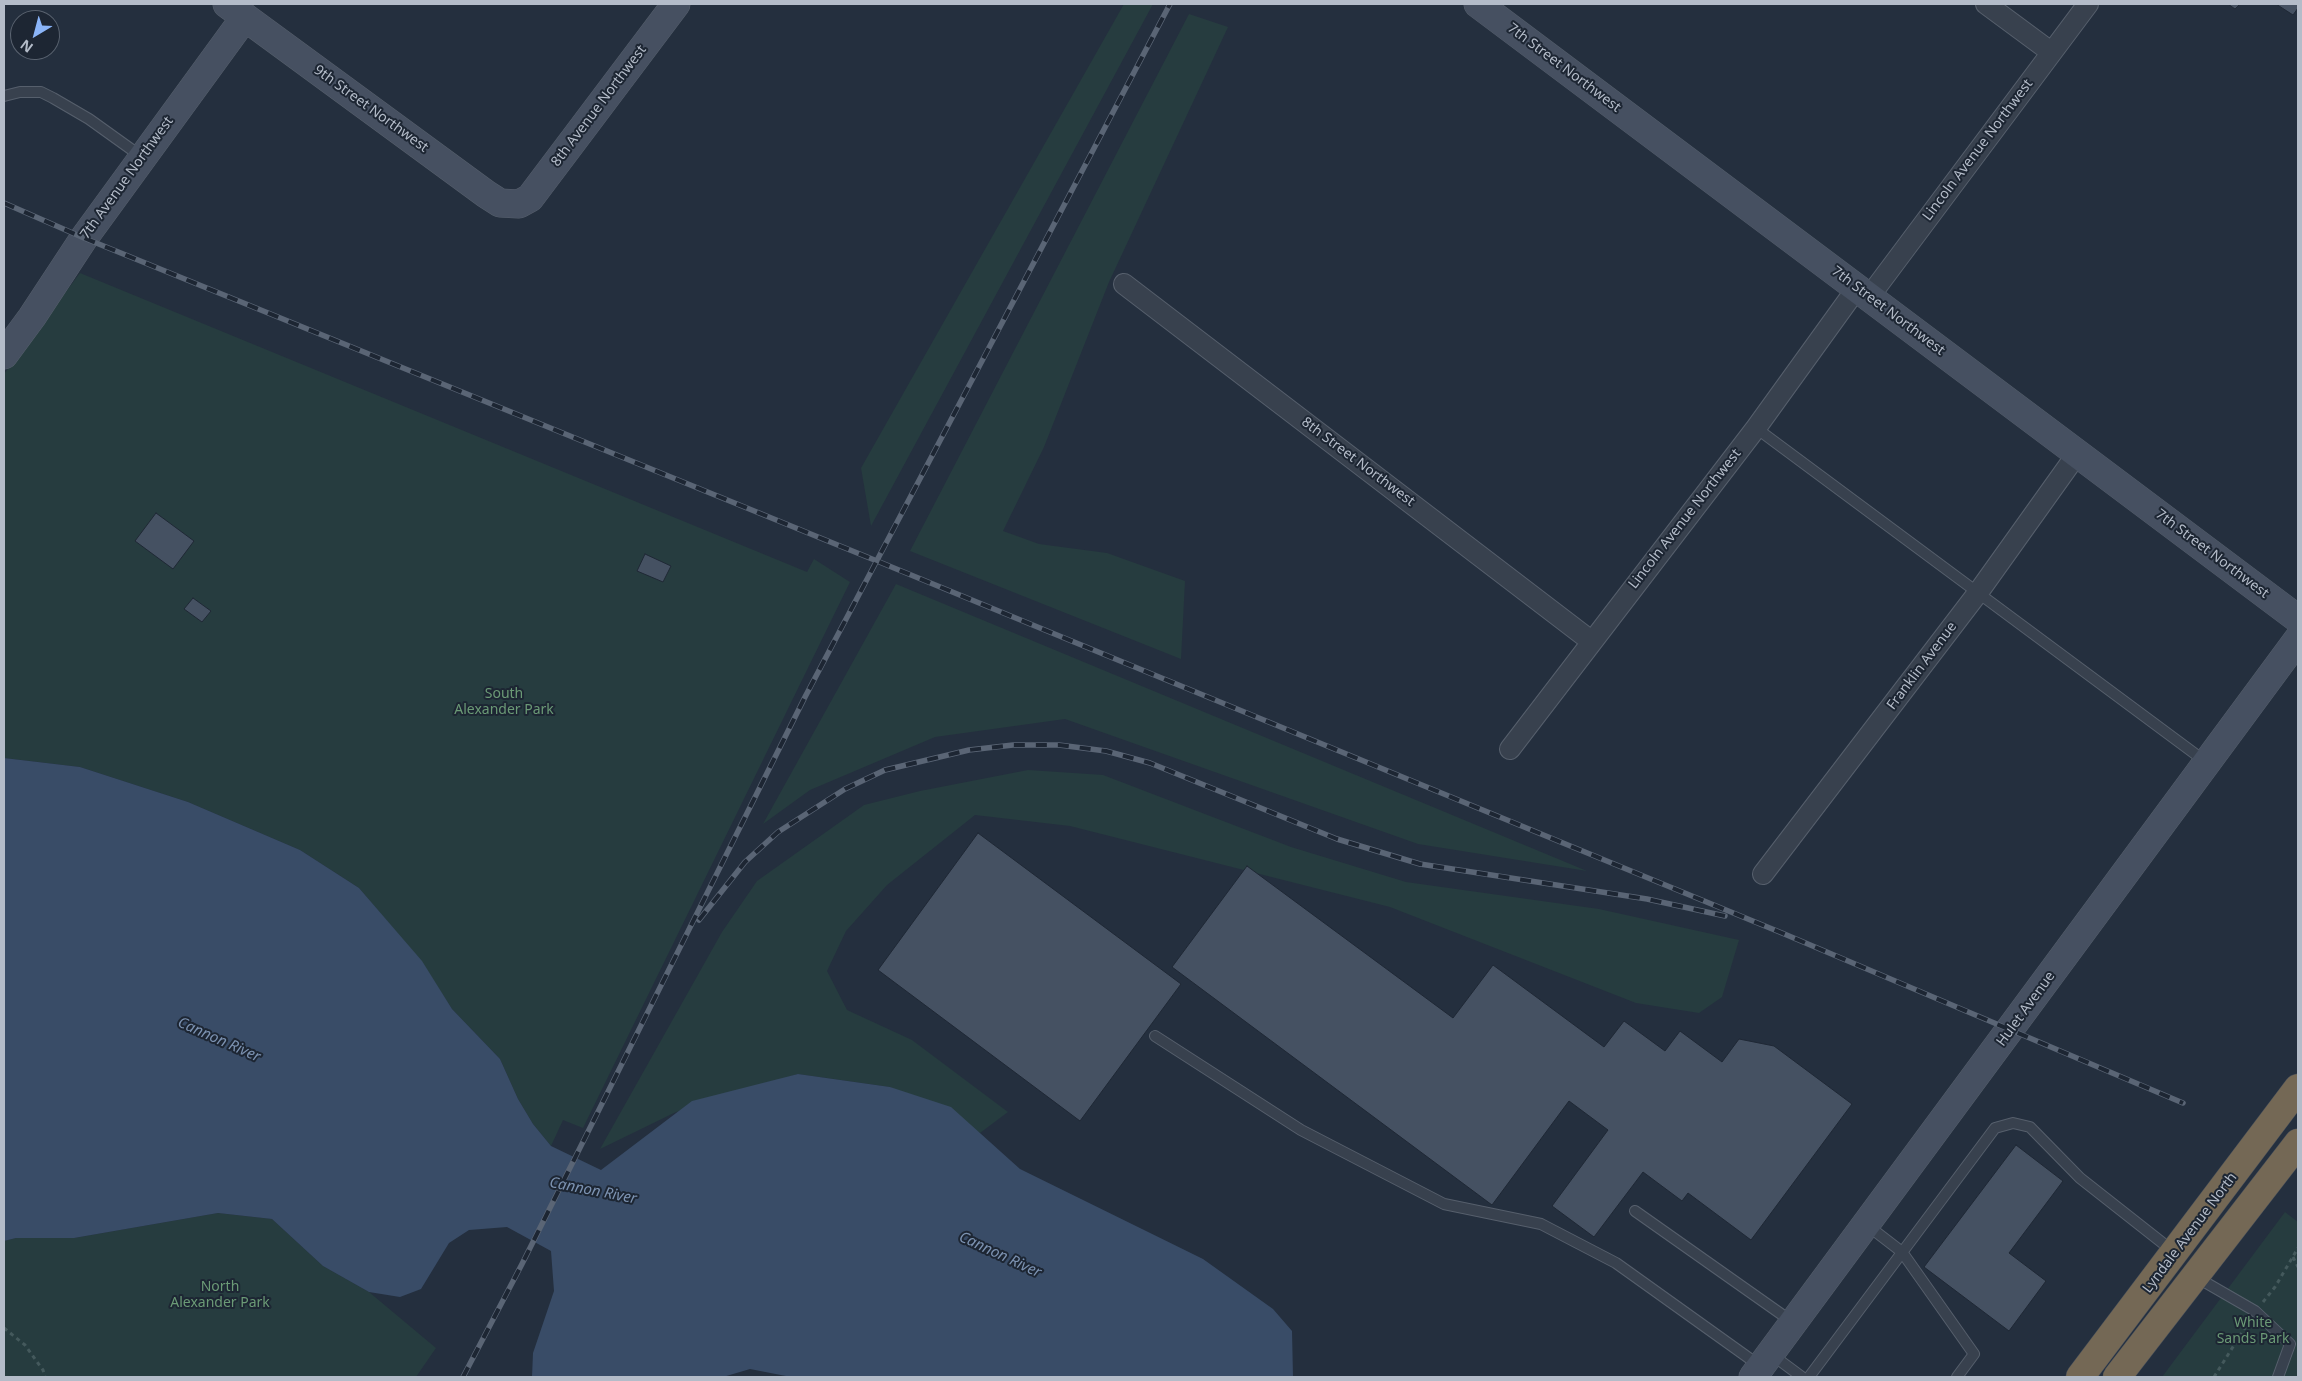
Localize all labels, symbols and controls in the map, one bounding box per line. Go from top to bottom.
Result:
north arrow [10,10,60,60]
street label: 7th Street Northwest [1504,20,1624,116]
text: N [16,36,37,58]
street label: 8th Avenue Northwest [548,42,650,170]
street label: 9th Street Northwest [311,62,431,156]
street label: Lincoln Avenue Northwest [1919,76,2037,224]
street label: 7th Avenue Northwest [77,113,177,243]
street label: 7th Street Northwest [1828,263,1948,359]
street label: 8th Street Northwest [1298,414,1418,510]
street label: Lincoln Avenue Northwest [1625,446,1745,592]
street label: 7th Street Northwest [2152,506,2272,602]
street label: Franklin Avenue [1884,619,1960,713]
park label: South Alexander Park [454,686,554,719]
street label: Hulet Avenue [1993,968,2059,1050]
water label: Cannon River [175,1014,263,1066]
street label: Lyndale Avenue North [2139,1170,2241,1296]
water label: Cannon River [548,1174,638,1208]
water label: Cannon River [956,1228,1044,1282]
park label: North Alexander Park [170,1279,270,1311]
park label: White Sands Park [2217,1315,2289,1348]

